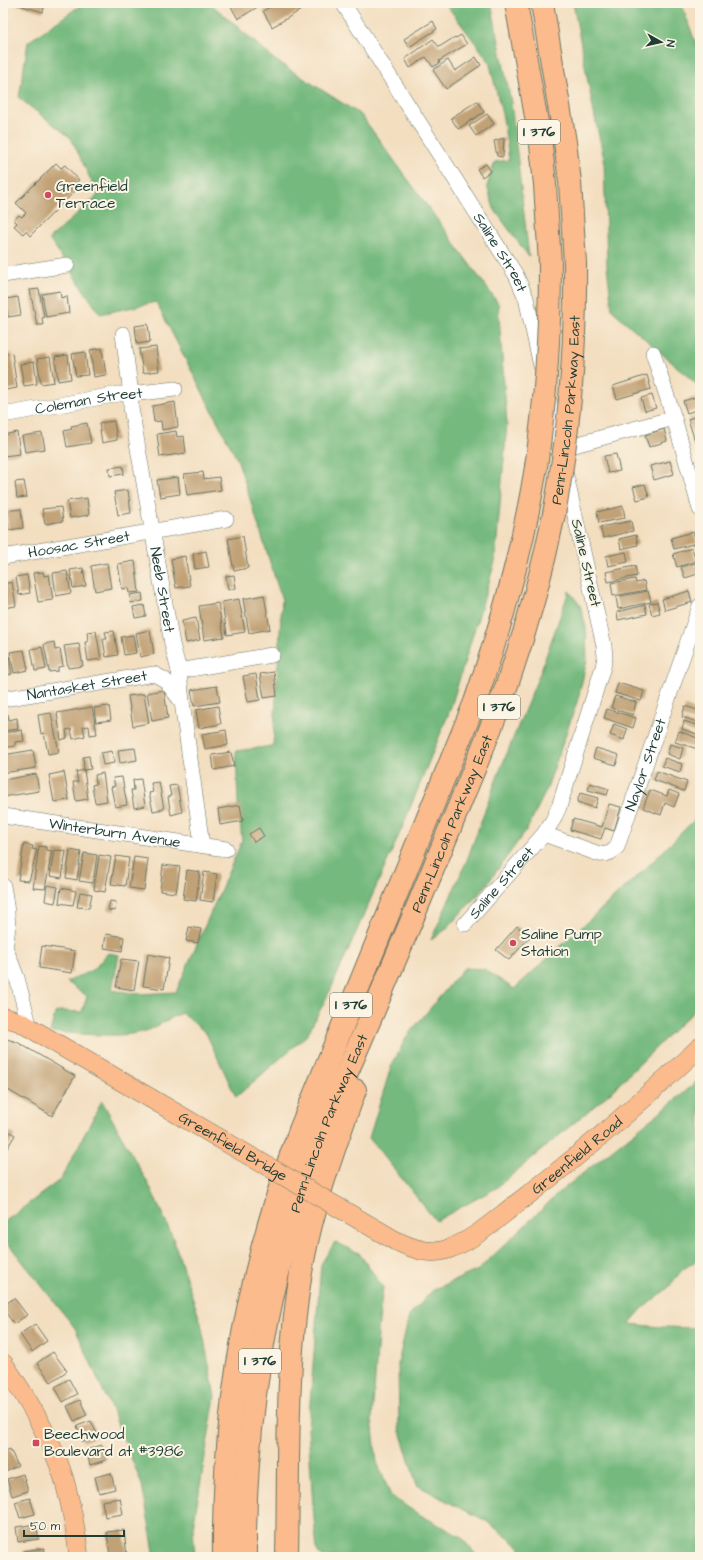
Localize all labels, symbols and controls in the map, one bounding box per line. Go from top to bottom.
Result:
north arrow [641,22,681,62]
text: N [662,39,678,48]
road number: I 376 [518,120,560,144]
place label: Greenfield Terrace [56,176,128,214]
marker: Greenfield Terrace [43,190,53,200]
street label: Saline Street [468,208,533,295]
street label: Penn-Lincoln Parkway East [545,315,585,506]
street label: Coleman Street [33,382,144,420]
street label: Saline Street [566,517,606,609]
street label: Hoosac Street [26,525,131,563]
street label: Neeb Street [145,545,180,634]
street label: Nantasket Street [25,665,149,705]
road number: I 376 [478,695,520,719]
street label: Naylor Street [620,715,671,814]
street label: Penn-Lincoln Parkway East [406,732,498,916]
street label: Winterburn Avenue [47,812,182,853]
street label: Saline Street [464,842,539,923]
place label: Saline Pump Station [521,924,602,962]
marker: Saline Pump Station [508,938,518,948]
road number: I 376 [330,993,372,1017]
street label: Penn-Lincoln Parkway East [284,1031,373,1215]
street label: Greenfield Bridge [175,1106,291,1186]
street label: Greenfield Road [527,1111,627,1199]
road number: I 376 [239,1349,281,1373]
place label: Beechwood Boulevard at #3986 [44,1424,184,1462]
marker: Beechwood Boulevard at #3986 [31,1438,41,1448]
scale bar [24,1512,124,1538]
text: 50 m [30,1518,61,1535]

